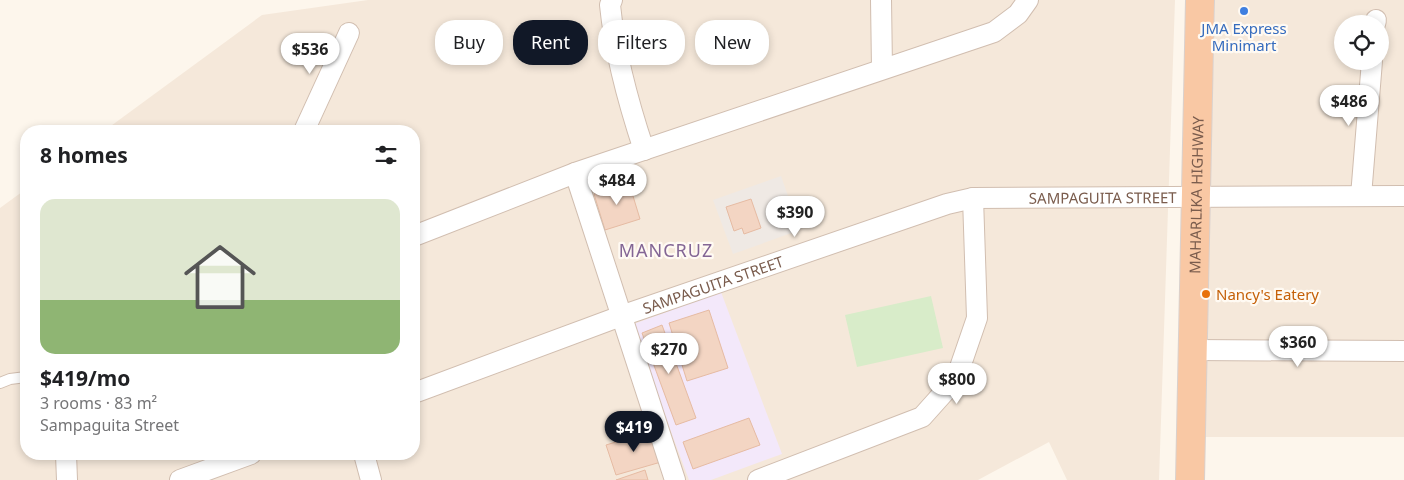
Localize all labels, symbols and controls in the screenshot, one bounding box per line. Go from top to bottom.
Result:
marker: JMA Express Minimart [1238,5,1250,17]
map controls [1334,15,1389,70]
button: locate [1334,15,1389,70]
place label: JMA Express Minimart [1199,18,1287,55]
chip: Buy [435,20,503,65]
chip: Rent [513,20,588,65]
chip: Filters [598,20,685,65]
chip: New [695,20,769,65]
pin: $536 [280,32,340,75]
text: $536 [292,38,328,60]
pin: $486 [1319,84,1379,127]
text: $486 [1331,90,1367,112]
street label: MAHARLIKA HIGHWAY [1184,115,1208,274]
text: 8 homes [40,141,128,169]
icon: filters [372,141,400,169]
pin: $484 [587,164,647,206]
text: $484 [599,169,635,191]
street label: SAMPAGUITA STREET [1029,187,1177,208]
pin: $390 [765,196,825,238]
text: $390 [777,201,813,223]
icon: home [175,232,265,322]
district label: MANCRUZ [619,238,713,262]
street label: SAMPAGUITA STREET [640,251,787,318]
place label: Nancy's Eatery [1216,284,1319,304]
marker: Nancy's Eatery [1200,288,1212,300]
pin: $360 [1268,326,1328,368]
text: $360 [1280,331,1316,353]
pin: $270 [639,332,699,375]
text: $270 [651,338,687,360]
pin: $800 [927,362,987,405]
text: $419/mo [40,364,130,392]
text: $800 [939,368,975,390]
text: 3 rooms · 83 m² [40,392,157,414]
pin: $419 [604,410,664,453]
text: Sampaguita Street [40,414,179,436]
text: $419 [616,416,652,438]

